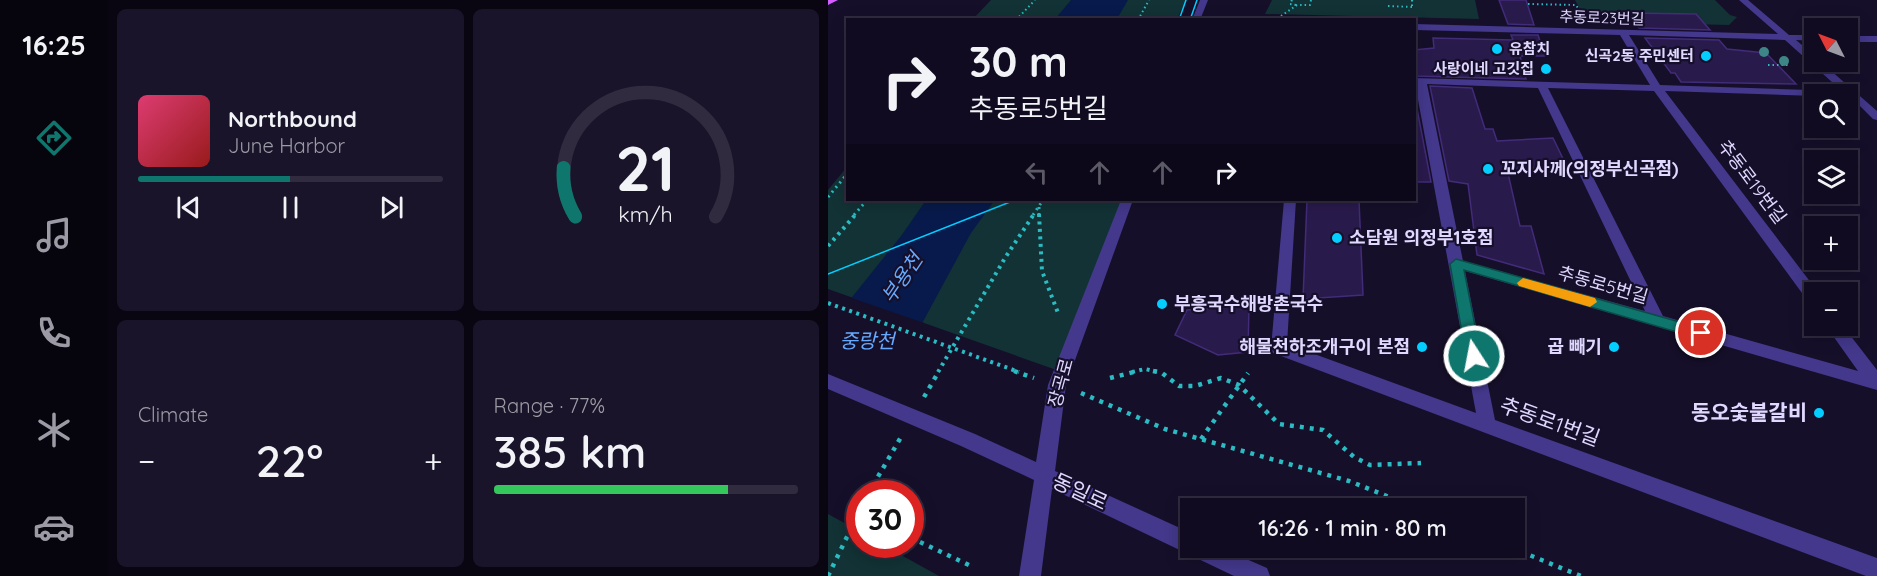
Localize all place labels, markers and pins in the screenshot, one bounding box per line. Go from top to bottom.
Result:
place label: 유참치 [1509,39,1550,58]
marker: 유참치 [1490,42,1504,56]
place label: 신곡2동 주민센터 [1585,46,1694,65]
marker: 신곡2동 주민센터 [1699,49,1713,63]
place label: 사랑이네 고깃집 [1433,59,1534,78]
marker: 사랑이네 고깃집 [1539,62,1553,76]
place label: 꼬지사께(의정부신곡점) [1500,157,1678,180]
marker: 꼬지사께(의정부신곡점) [1481,162,1495,176]
place label: 소담원 의정부1호점 [1349,226,1494,249]
marker: 소담원 의정부1호점 [1330,231,1344,245]
place label: 부흥국수해방촌국수 [1174,292,1323,315]
marker: 부흥국수해방촌국수 [1155,297,1169,311]
pin [1675,307,1726,358]
place label: 해물천하조개구이 본점 [1239,335,1410,358]
place label: 곱 빼기 [1547,335,1602,358]
marker: 해물천하조개구이 본점 [1415,340,1429,354]
marker: 곱 빼기 [1607,340,1621,354]
place label: 동오숯불갈비 [1691,399,1807,425]
marker: 동오숯불갈비 [1812,406,1826,420]

